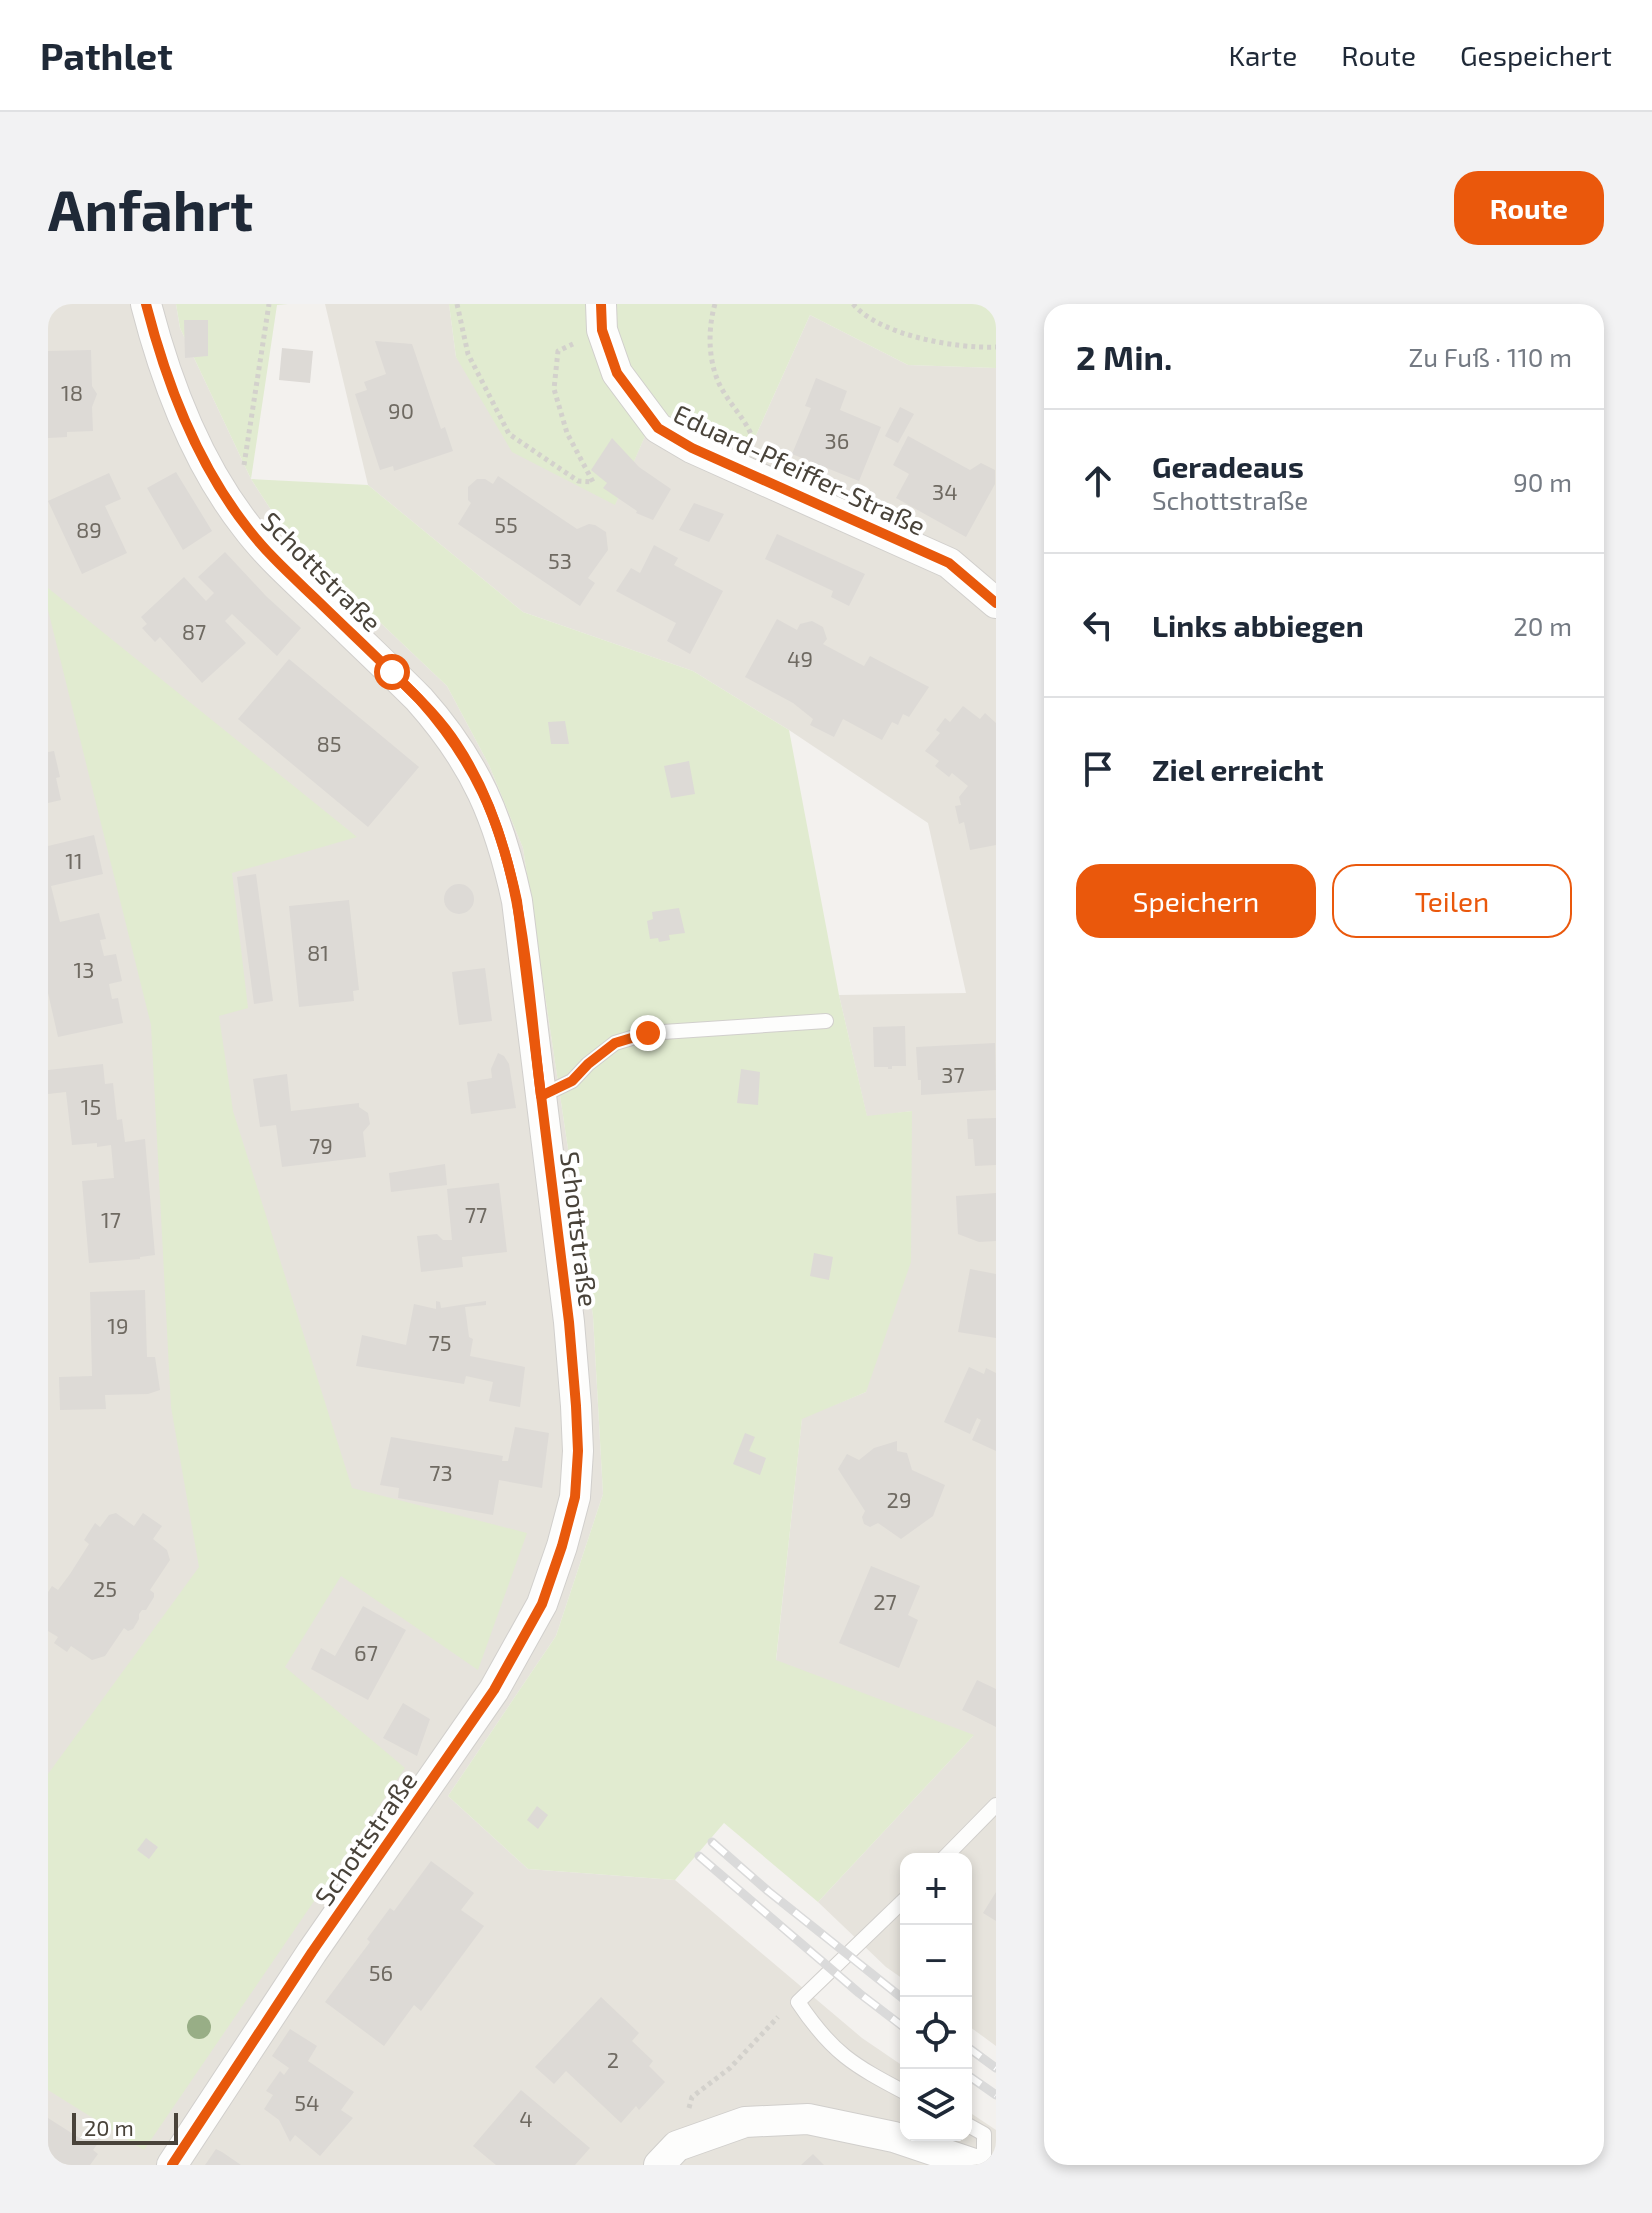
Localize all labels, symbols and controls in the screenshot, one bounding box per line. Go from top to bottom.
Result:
text: Pathlet [40,32,173,78]
text: Karte [1228,38,1297,72]
text: Route [1341,38,1416,72]
text: Gespeichert [1460,38,1612,72]
button: Route [1454,171,1604,245]
text: Anfahrt [48,175,253,242]
text: 2 Min. [1076,336,1172,377]
text: Zu Fuß · 110 m [1408,341,1572,372]
house number: 18 [61,379,83,405]
house number: 90 [388,397,414,423]
street label: Eduard-Pfeiffer-Straße [669,397,931,541]
house number: 36 [825,427,849,453]
text: Geradeaus [1152,448,1304,484]
icon: ahead [1076,459,1120,503]
text: 90 m [1513,466,1572,497]
house number: 34 [932,478,958,504]
text: Schottstraße [1152,484,1308,515]
street label: Schottstraße [256,505,388,637]
house number: 55 [494,511,518,537]
house number: 89 [76,516,102,542]
house number: 53 [548,547,572,573]
icon: left [1076,603,1120,647]
text: Links abbiegen [1152,607,1364,643]
text: 20 m [1513,610,1572,641]
house number: 87 [182,618,206,644]
house number: 49 [787,645,813,671]
route start [374,654,410,690]
house number: 85 [316,730,342,756]
icon: arrive [1076,747,1120,791]
text: Ziel erreicht [1152,751,1324,787]
house number: 11 [65,847,83,873]
button: Speichern [1076,864,1316,938]
button: Teilen [1332,864,1572,938]
house number: 81 [307,939,329,965]
house number: 13 [74,956,95,982]
route end [630,1015,666,1051]
house number: 37 [941,1061,965,1087]
house number: 15 [81,1093,101,1119]
house number: 79 [309,1132,333,1158]
street label: Schottstraße [555,1150,605,1308]
house number: 77 [465,1201,487,1227]
house number: 17 [101,1206,121,1232]
house number: 19 [107,1312,129,1338]
house number: 75 [428,1329,452,1355]
house number: 73 [429,1459,453,1485]
house number: 29 [887,1486,911,1512]
house number: 25 [93,1575,117,1601]
house number: 27 [873,1588,897,1614]
house number: 67 [354,1639,378,1665]
street label: Schottstraße [307,1765,423,1911]
map controls [900,1853,972,2141]
button: + [900,1853,972,1925]
button: − [900,1925,972,1997]
house number: 56 [369,1959,393,1985]
button: locate [900,1997,972,2069]
house number: 2 [607,2046,619,2072]
button: layers [900,2069,972,2141]
house number: 54 [294,2089,320,2115]
house number: 4 [519,2105,533,2131]
scale bar [72,2109,178,2145]
text: 20 m [84,2114,134,2140]

